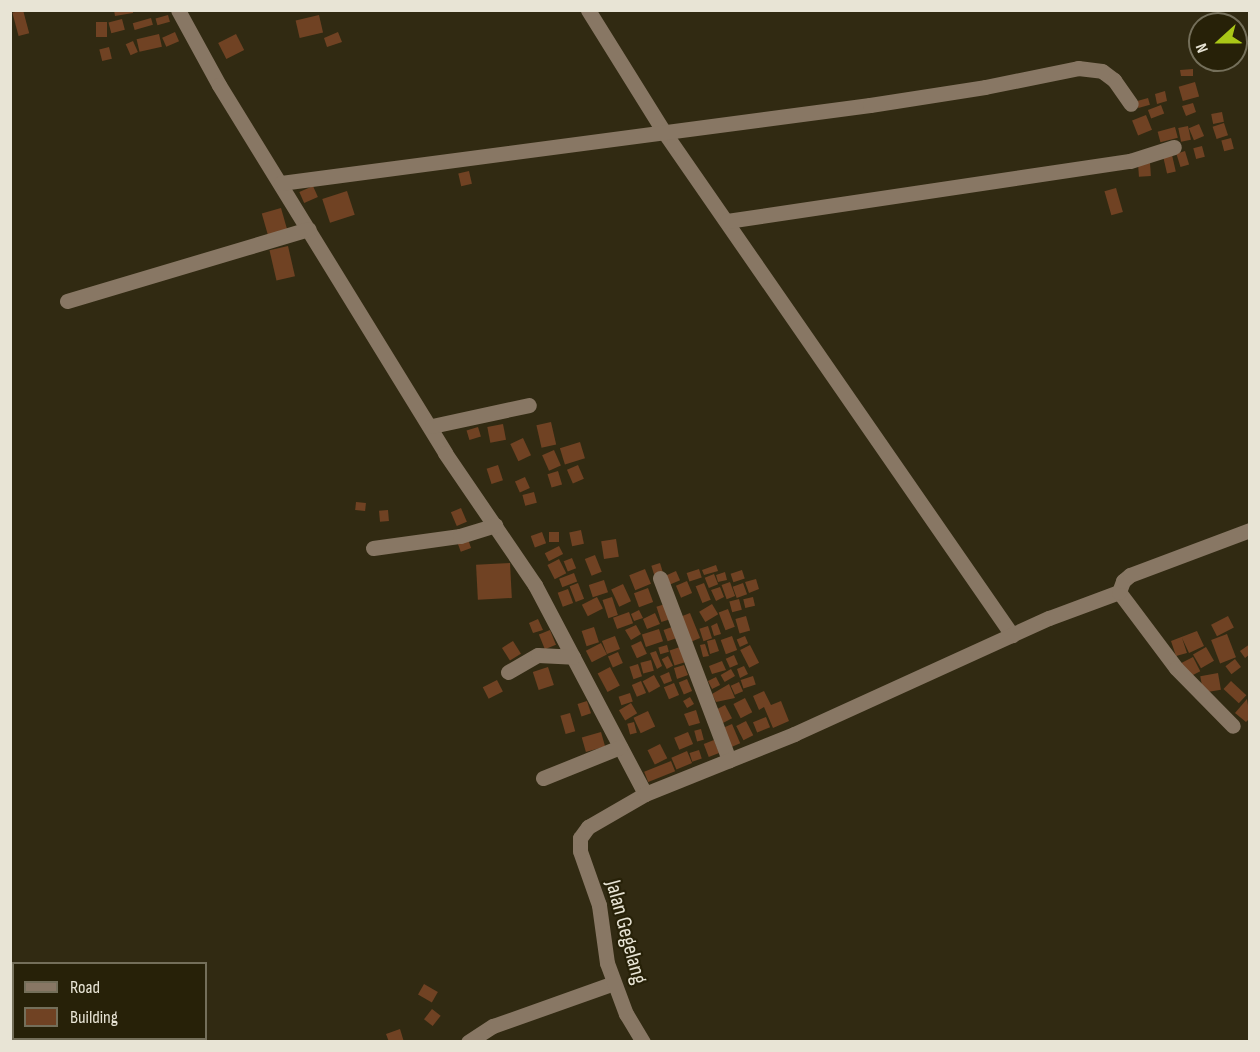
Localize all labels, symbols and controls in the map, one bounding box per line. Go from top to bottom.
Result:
north arrow [1188,12,1248,72]
text: N [1192,41,1213,55]
street label: Jalan Gegelang [599,877,653,987]
legend [12,962,207,1040]
text: Road [70,977,100,998]
text: Building [70,1007,118,1028]

